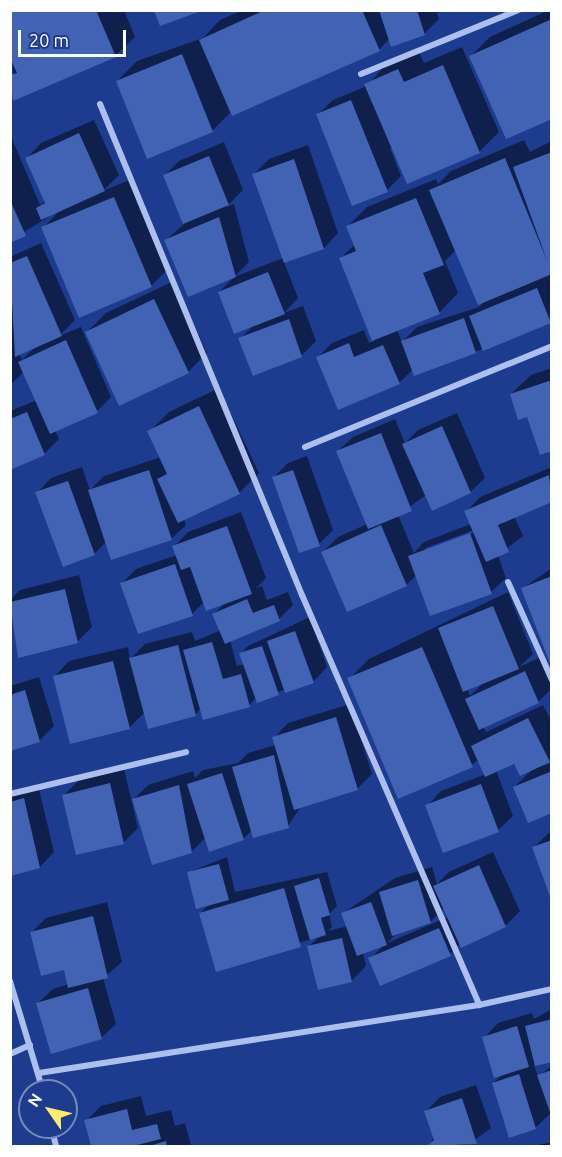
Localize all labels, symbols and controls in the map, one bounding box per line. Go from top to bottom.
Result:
scale bar [21,18,129,56]
text: 20 m [29,30,69,50]
north arrow [18,1079,78,1139]
text: N [24,1090,46,1110]

